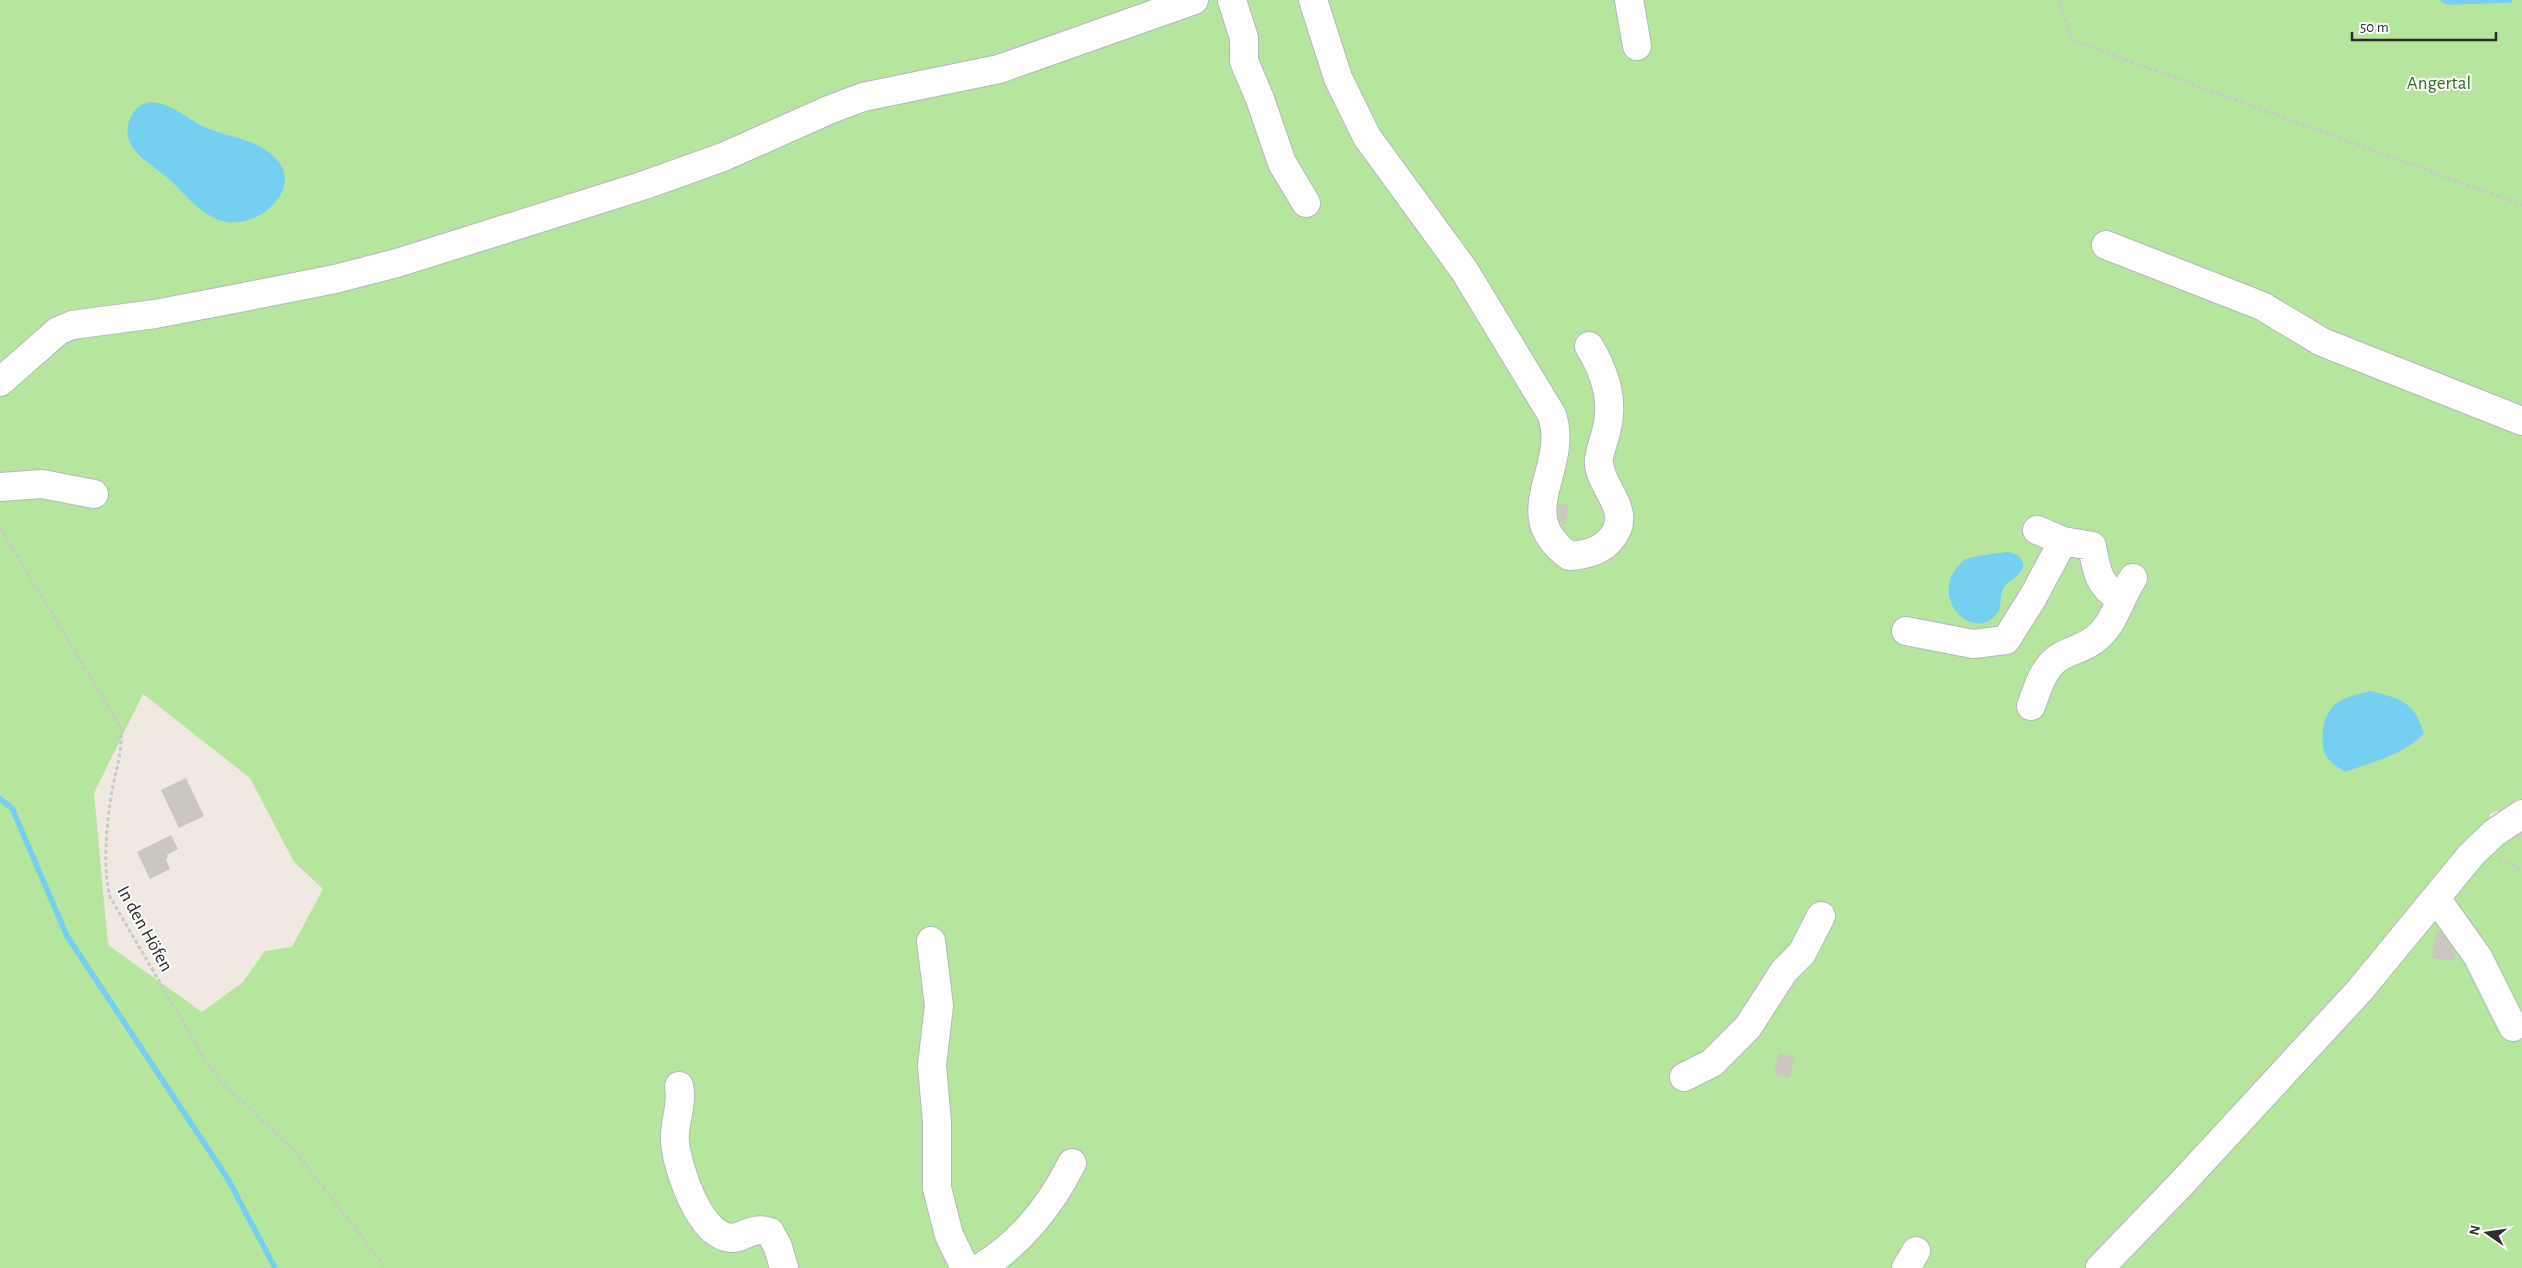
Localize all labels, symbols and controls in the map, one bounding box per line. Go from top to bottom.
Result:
scale bar [2352,10,2496,42]
text: 50 m [2360,20,2389,35]
park label: Angertal [2407,74,2471,93]
street label: In den Höfen [113,883,176,975]
north arrow [2462,1208,2512,1258]
text: N [2467,1224,2483,1237]

